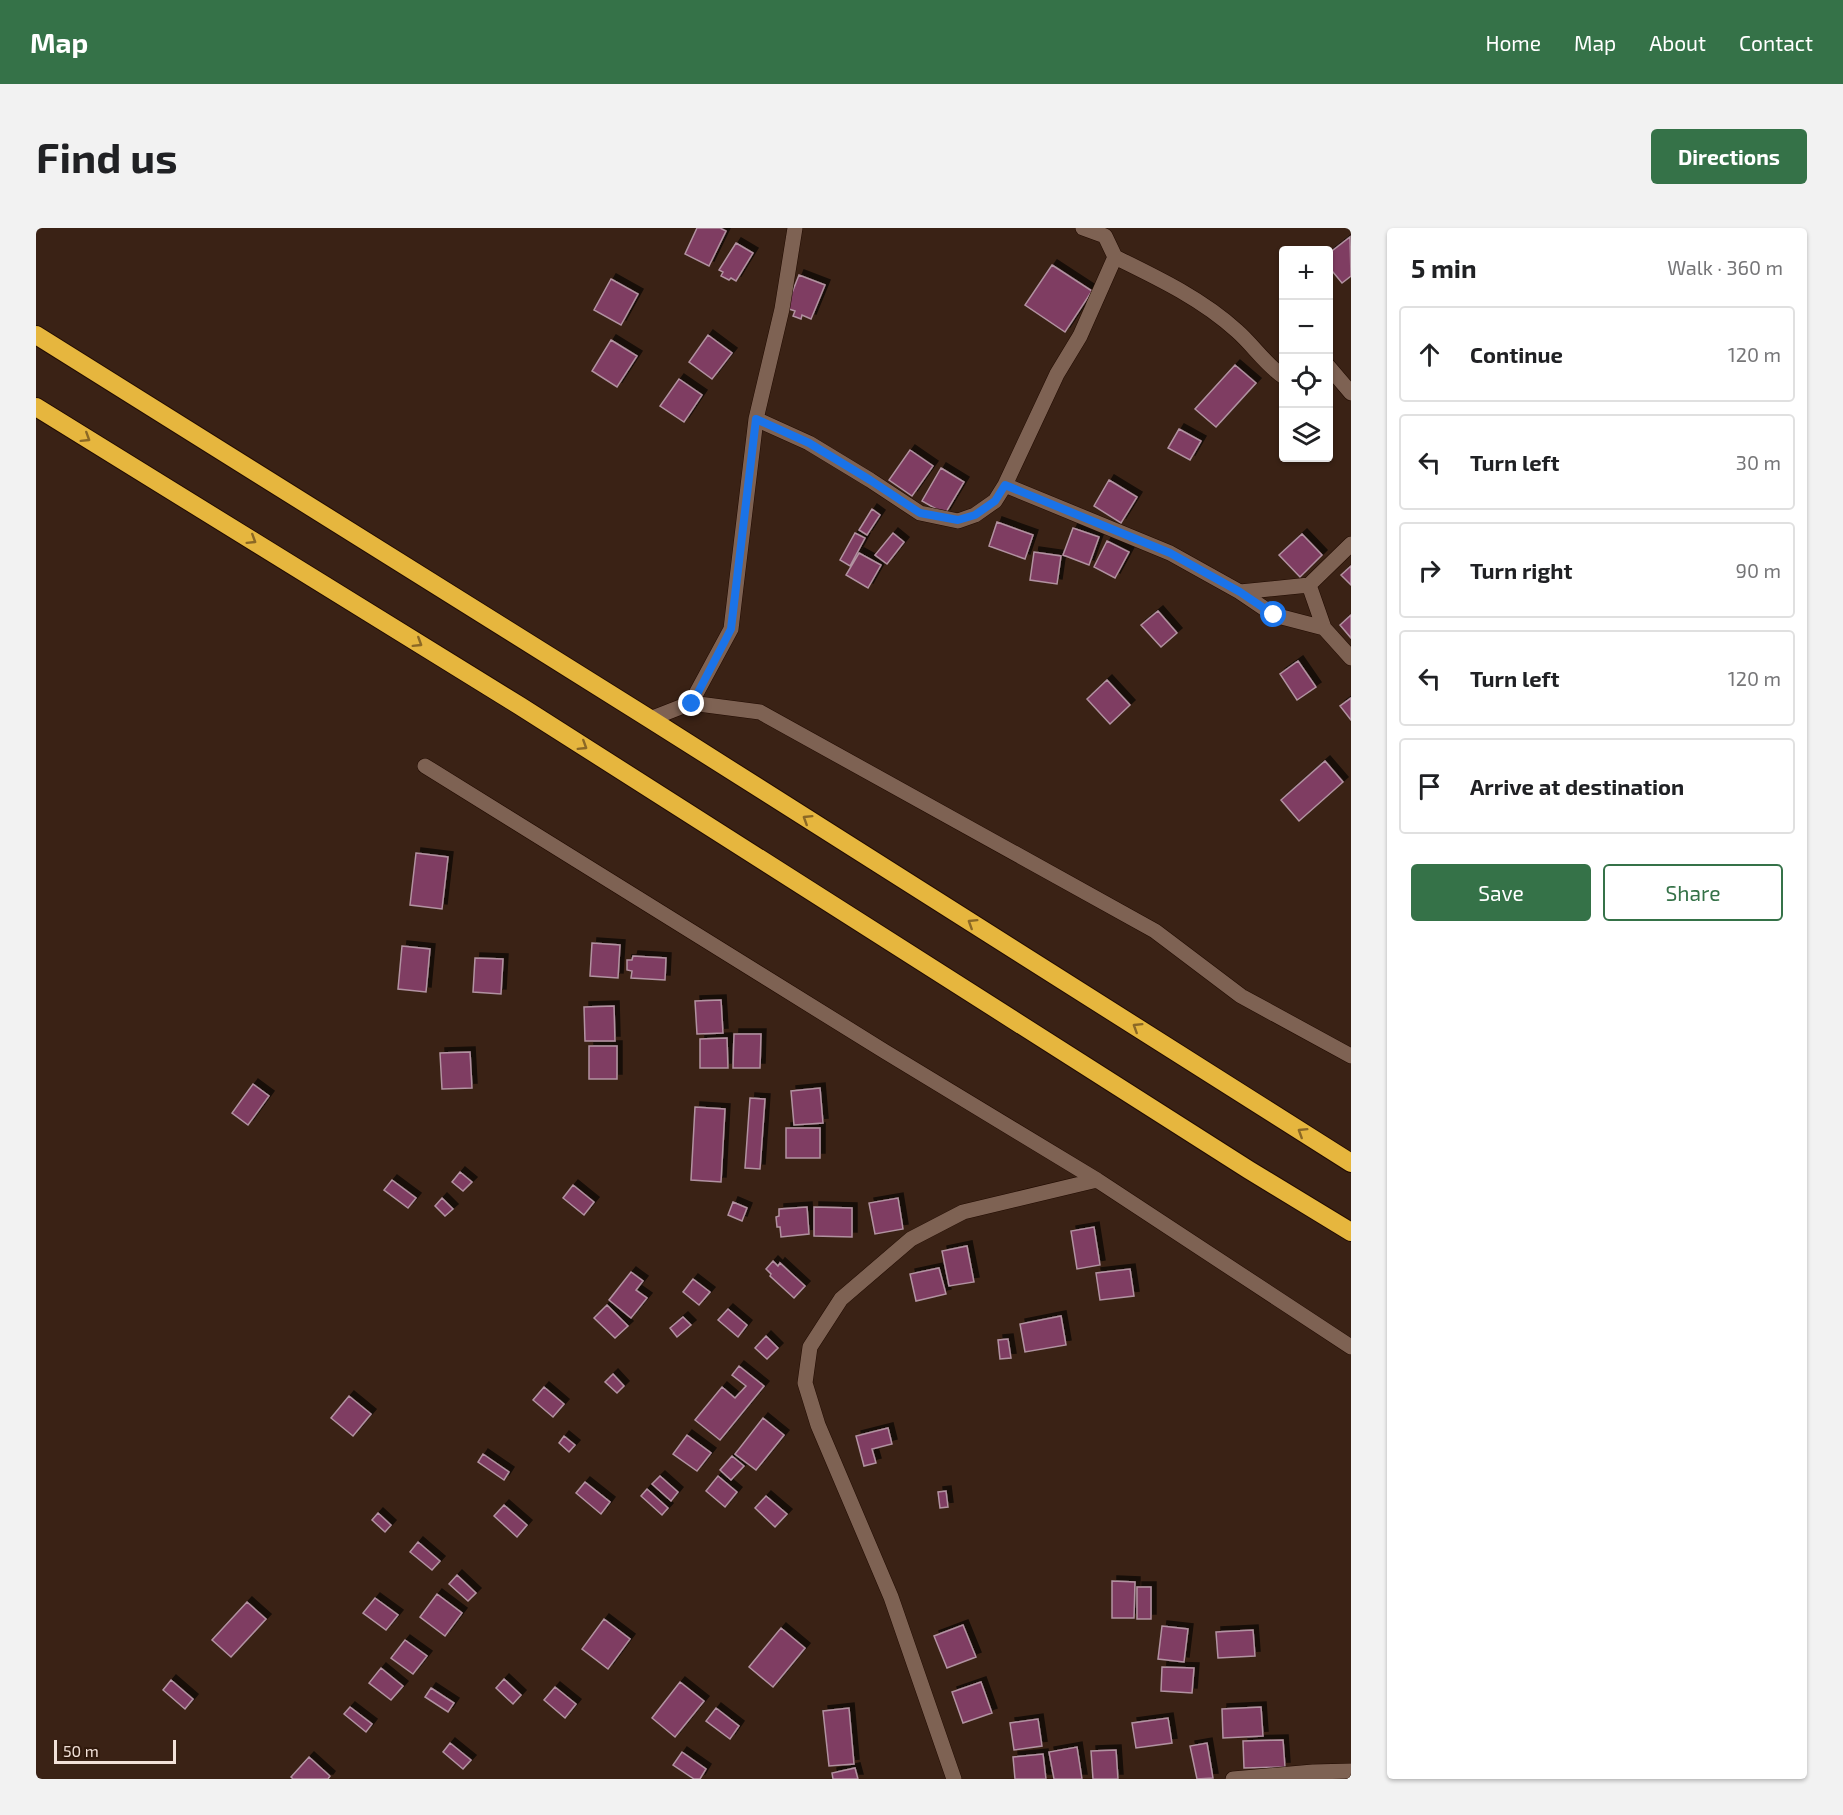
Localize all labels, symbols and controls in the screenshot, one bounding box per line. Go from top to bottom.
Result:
text: Map [30,25,88,59]
text: Home [1485,30,1541,55]
text: Map [1574,30,1616,55]
text: About [1649,30,1706,55]
text: Contact [1739,30,1813,55]
button: Directions [1651,129,1807,184]
text: Find us [36,131,178,181]
map controls [1279,246,1333,462]
button: + [1279,246,1333,300]
text: 5 min [1411,252,1477,283]
text: Walk · 360 m [1667,255,1783,279]
button: − [1279,300,1333,354]
icon: ahead [1413,338,1446,371]
text: Continue [1470,341,1563,367]
text: 120 m [1728,342,1781,366]
button: locate [1279,354,1333,408]
button: layers [1279,408,1333,462]
one-way arrow [80,430,90,442]
icon: left [1413,446,1446,479]
text: Turn left [1470,449,1559,475]
text: 30 m [1736,450,1781,474]
one-way arrow [246,533,256,545]
icon: right [1413,554,1446,587]
text: Turn right [1470,557,1572,583]
text: 90 m [1736,558,1781,582]
route start [1260,601,1286,627]
one-way arrow [412,635,422,647]
icon: left [1413,662,1446,695]
text: Turn left [1470,665,1559,691]
text: 120 m [1728,666,1781,690]
route end [678,690,704,716]
one-way arrow [577,738,587,750]
icon: arrive [1413,770,1446,803]
text: Arrive at destination [1470,773,1684,799]
one-way arrow [803,815,814,826]
button: Save [1411,864,1591,921]
button: Share [1603,864,1783,921]
one-way arrow [968,919,978,931]
one-way arrow [1133,1023,1143,1035]
one-way arrow [1297,1128,1308,1139]
scale bar [54,1737,176,1764]
text: 50 m [63,1741,99,1760]

